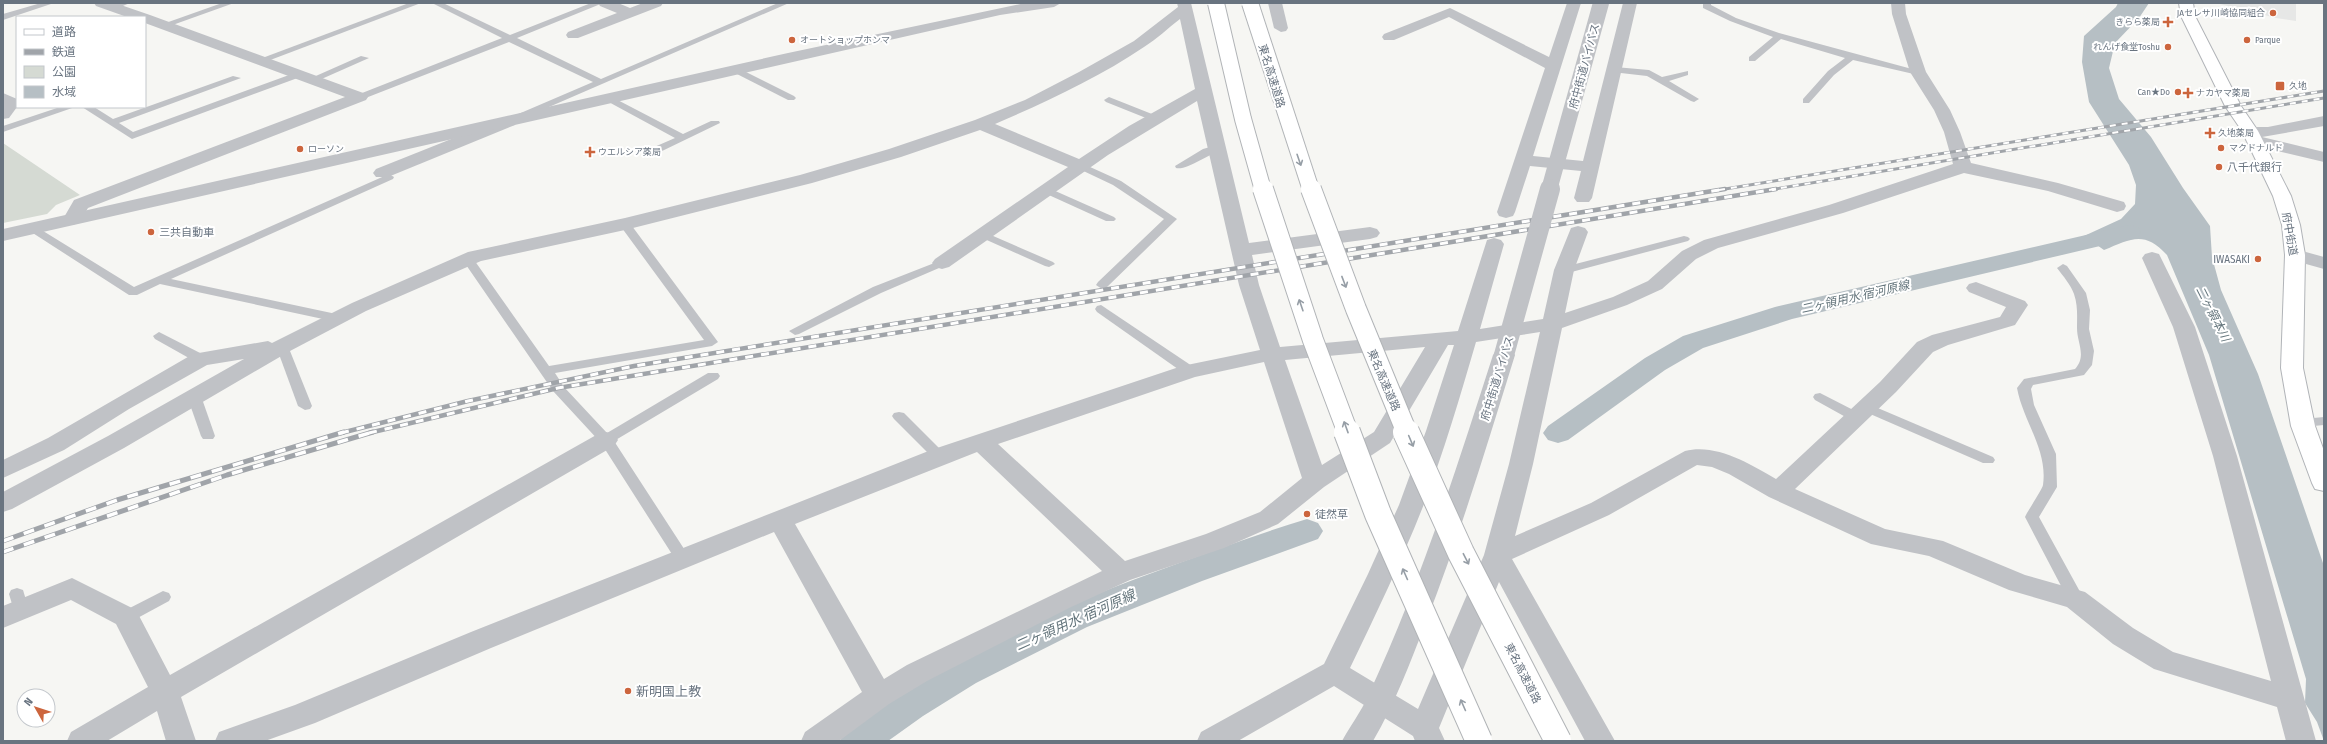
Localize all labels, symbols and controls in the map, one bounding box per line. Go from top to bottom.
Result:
place label: JAセレサ川崎協同組合 [2177,8,2265,18]
marker: JAセレサ川崎協同組合 [2268,8,2278,18]
legend [16,16,146,108]
place label: きらら薬局 [2115,17,2160,27]
marker: きらら薬局 [2163,17,2173,27]
street label: 府中街道バイパス [1567,22,1602,110]
text: 道路 [52,25,76,39]
marker: オートショップホンマ [787,35,797,45]
place label: オートショップホンマ [800,35,890,45]
marker: Parque [2242,35,2252,45]
place label: Parque [2255,35,2281,45]
place label: れんげ食堂Toshu [2093,42,2160,52]
marker: れんげ食堂Toshu [2163,42,2173,52]
street label: 東名高速道路 [1256,43,1287,110]
text: 鉄道 [52,45,76,59]
text: 公園 [52,65,76,79]
marker: 久地 [2274,80,2286,92]
place label: 久地 [2289,81,2307,91]
text: 水域 [52,85,76,99]
place label: Can★Do [2137,87,2170,97]
marker: Can★Do [2173,87,2183,97]
marker: ナカヤマ薬局 [2183,88,2193,98]
place label: ナカヤマ薬局 [2196,88,2250,98]
marker: 久地薬局 [2205,128,2215,138]
place label: 久地薬局 [2218,128,2254,138]
marker: マクドナルド [2216,143,2226,153]
place label: マクドナルド [2229,143,2283,153]
marker: ローソン [295,144,305,154]
place label: ローソン [308,144,344,154]
marker: ウエルシア薬局 [585,147,595,157]
place label: ウエルシア薬局 [598,147,661,157]
one-way arrow [1296,154,1304,166]
place label: 八千代銀行 [2227,161,2282,174]
marker: 八千代銀行 [2214,162,2224,172]
street label: 府中街道 [2279,211,2300,257]
place label: 三共自動車 [159,226,214,239]
marker: 三共自動車 [146,227,156,237]
place label: IWASAKI [2213,253,2250,266]
marker: IWASAKI [2253,254,2263,264]
one-way arrow [1341,276,1349,288]
water label: 二ヶ領用水 宿河原線 [1799,277,1912,316]
water label: 二ヶ領本川 [2193,284,2234,346]
one-way arrow [1297,299,1304,312]
street label: 府中街道バイパス [1478,334,1517,422]
street label: 東名高速道路 [1365,347,1402,413]
one-way arrow [1341,422,1349,434]
one-way arrow [1407,435,1415,447]
place label: 徒然草 [1315,508,1348,521]
marker: 徒然草 [1302,509,1312,519]
one-way arrow [1463,552,1470,564]
one-way arrow [1400,568,1408,580]
water label: 二ヶ領用水 宿河原線 [1013,586,1140,655]
street label: 東名高速道路 [1502,641,1543,706]
place label: 新明国上教 [636,684,701,699]
marker: 新明国上教 [623,686,633,696]
north arrow [16,688,56,728]
text: N [21,695,36,709]
one-way arrow [1459,700,1466,712]

